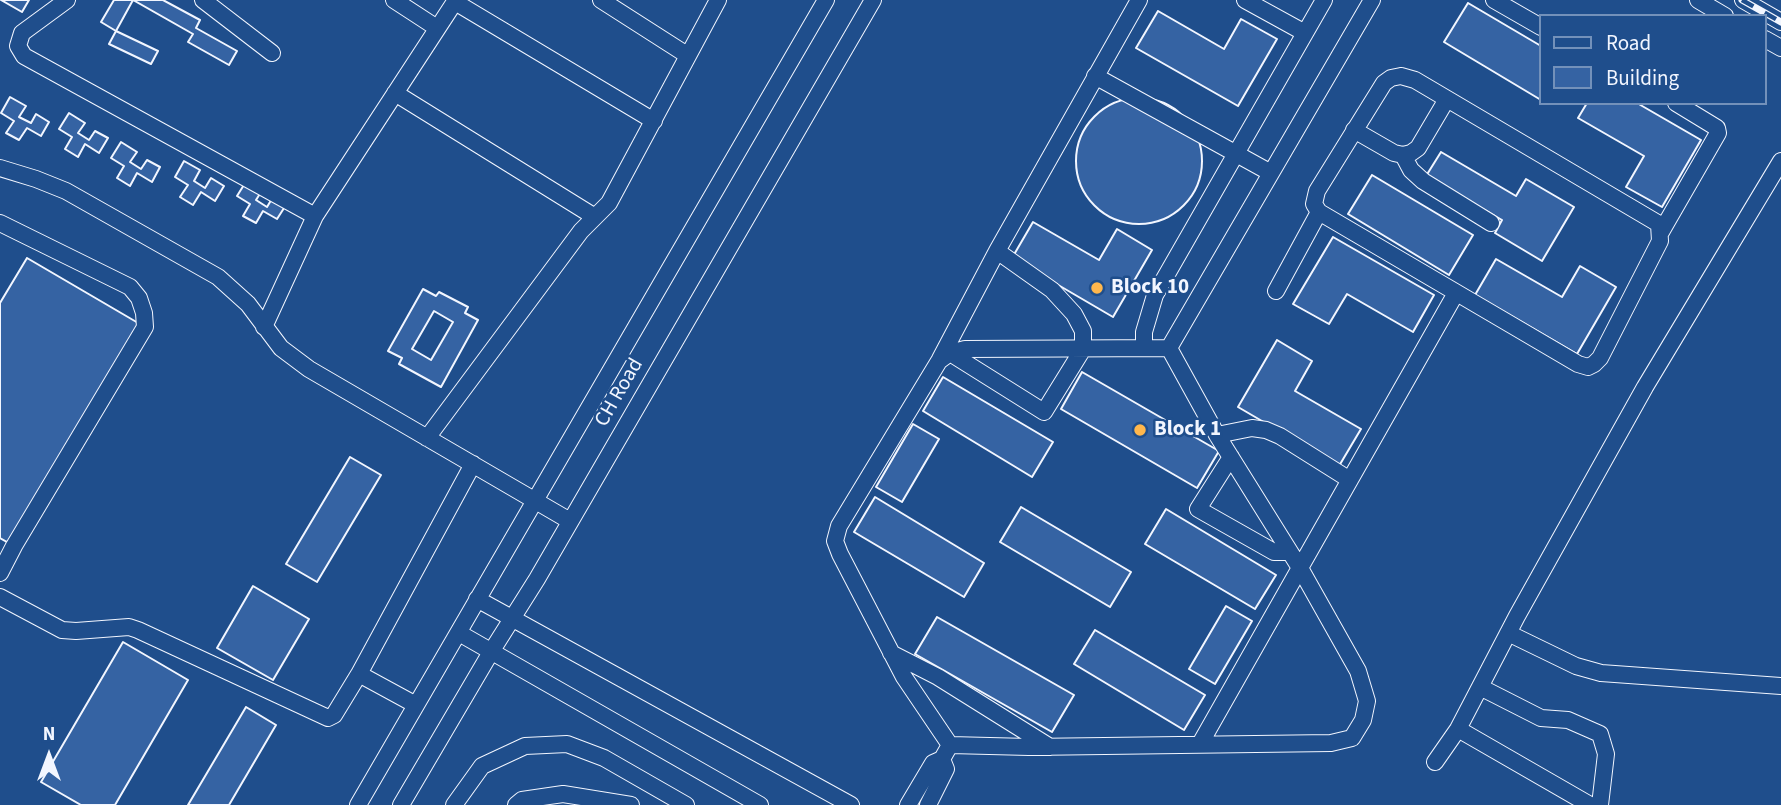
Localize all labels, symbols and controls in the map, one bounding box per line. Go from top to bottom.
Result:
legend [1540,14,1767,105]
text: Road [1606,28,1651,58]
text: Building [1606,63,1679,93]
place label: Block 10 [1111,275,1189,301]
marker: Block 10 [1089,280,1105,296]
street label: CH Road [590,354,650,432]
place label: Block 1 [1154,417,1221,443]
marker: Block 1 [1132,422,1148,438]
north arrow [14,721,84,791]
text: N [43,721,55,748]

